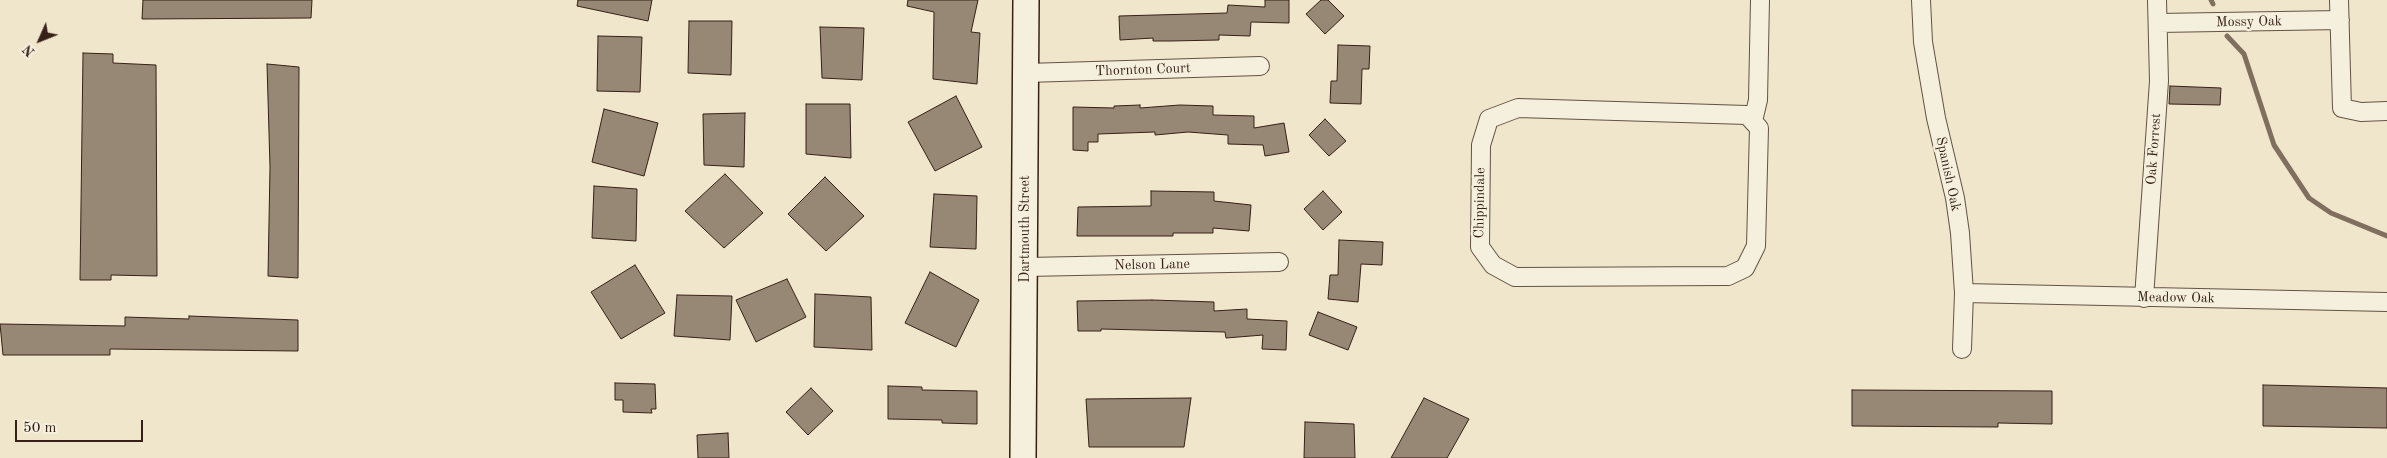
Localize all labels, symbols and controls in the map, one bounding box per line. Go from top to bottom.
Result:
street label: Mossy Oak [2216,13,2282,31]
north arrow [15,15,65,65]
text: N [20,42,38,59]
street label: Thornton Court [1095,60,1191,80]
street label: Oak Forrest [2143,112,2165,186]
street label: Spanish Oak [1932,135,1964,213]
street label: Chippindale [1471,167,1489,239]
street label: Dartmouth Street [1017,175,1033,283]
street label: Nelson Lane [1114,256,1190,274]
street label: Meadow Oak [2137,289,2215,307]
scale bar [18,410,145,442]
text: 50 m [23,421,57,436]

